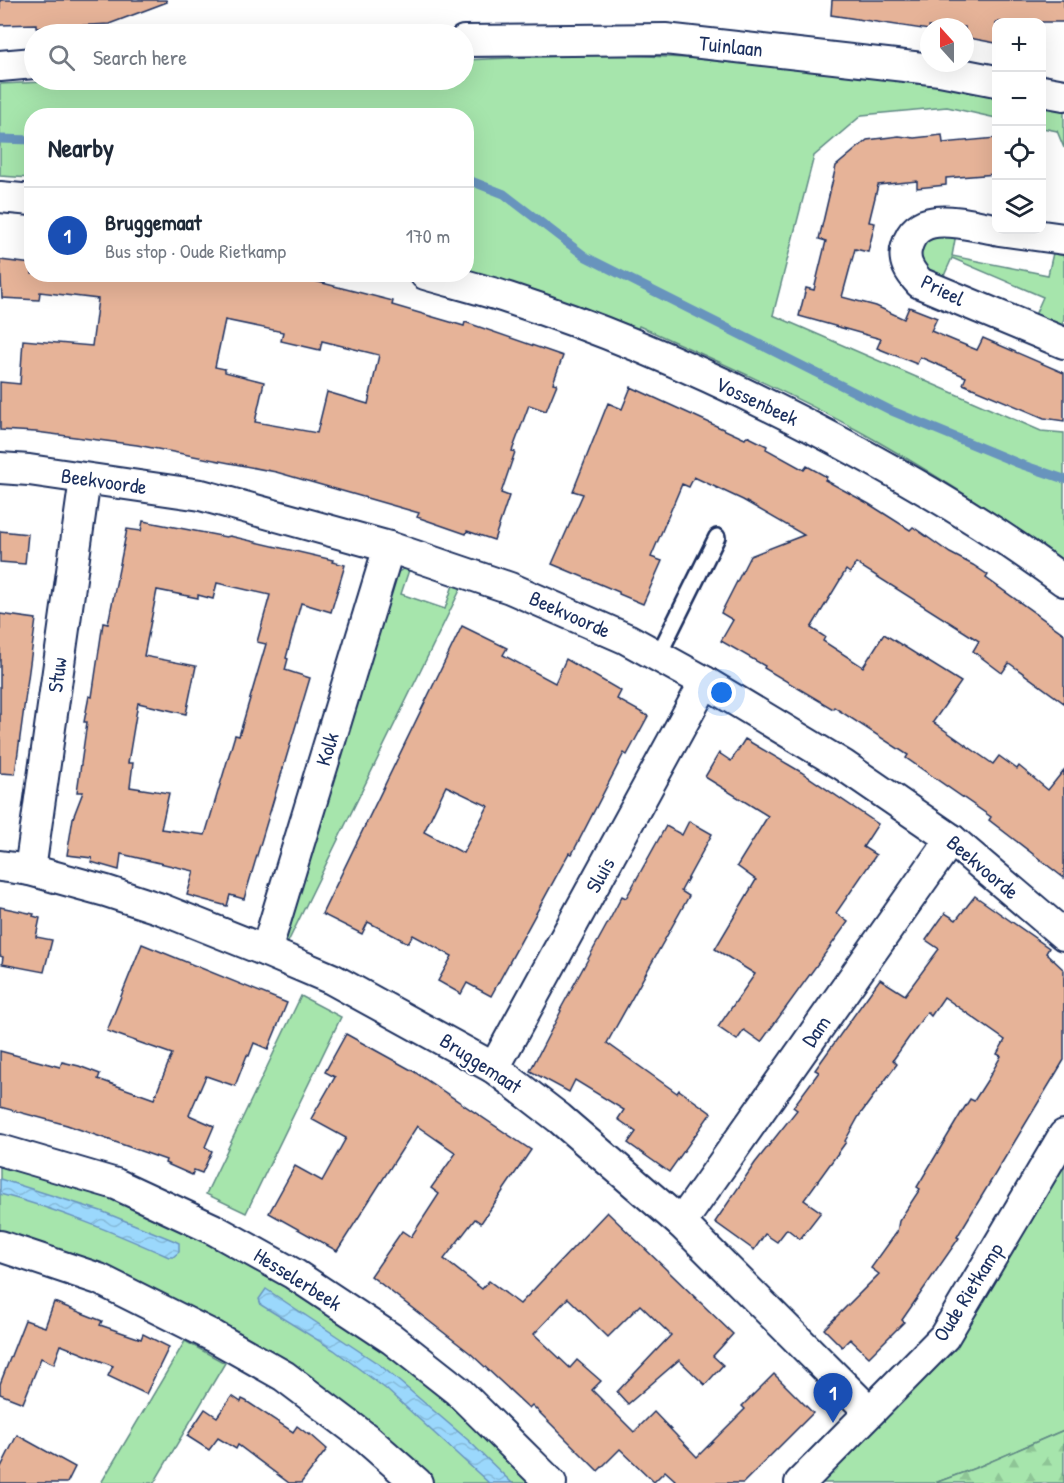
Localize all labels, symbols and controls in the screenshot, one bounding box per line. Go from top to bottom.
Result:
north arrow [920,18,974,72]
map controls [992,18,1046,234]
button: + [992,18,1046,72]
search box [24,24,474,90]
street label: Tuinlaan [698,28,764,64]
icon: search [45,41,78,74]
text: Search here [93,42,187,72]
button: − [992,72,1046,126]
button: locate [992,126,1046,180]
text: Nearby [48,130,114,165]
button: layers [992,180,1046,234]
text: Bruggemaat [105,207,202,237]
text: 1 [64,222,71,249]
text: 170 m [406,222,450,249]
text: Bus stop · Oude Rietkamp [105,237,286,264]
street label: Prieel [916,267,970,313]
street label: Vossenbeek [711,369,803,433]
street label: Beekvoorde [59,461,149,501]
street label: Beekvoorde [525,583,615,645]
street label: Stuw [40,655,74,694]
your location [707,678,736,707]
street label: Kolk [308,728,346,769]
street label: Beekvoorde [941,828,1025,906]
street label: Sluis [578,852,622,898]
street label: Dam [795,1009,837,1053]
street label: Bruggemaat [434,1026,528,1101]
street label: Oude Rietkamp [926,1237,1010,1347]
street label: Hesselerbeek [248,1241,348,1318]
pin: 1 [814,1374,852,1423]

